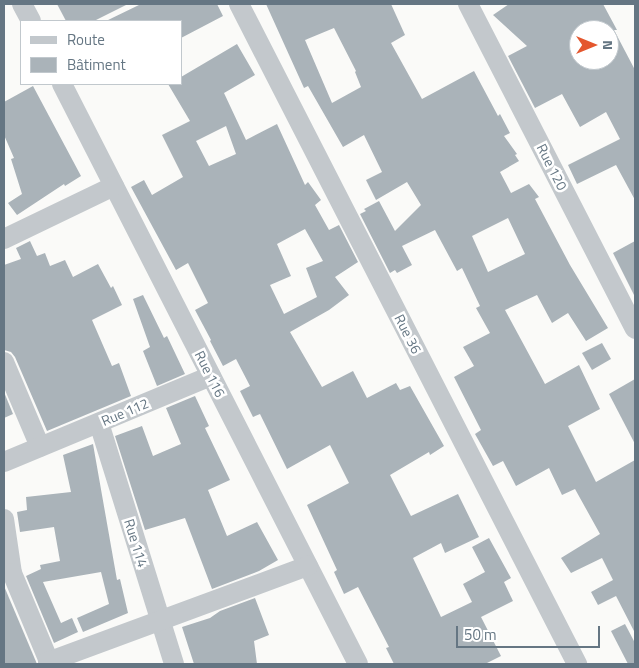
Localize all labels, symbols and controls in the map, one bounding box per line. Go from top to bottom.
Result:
legend [20,20,182,85]
north arrow [569,20,619,70]
text: Route [67,28,105,51]
text: N [598,40,619,50]
text: Bâtiment [67,53,126,76]
street label: Rue 120 [533,141,571,193]
street label: Rue 36 [391,312,425,356]
street label: Rue 116 [191,348,229,400]
street label: Rue 112 [99,395,151,429]
street label: Rue 114 [121,517,151,569]
scale bar [459,616,603,648]
text: 50 m [464,623,497,646]

